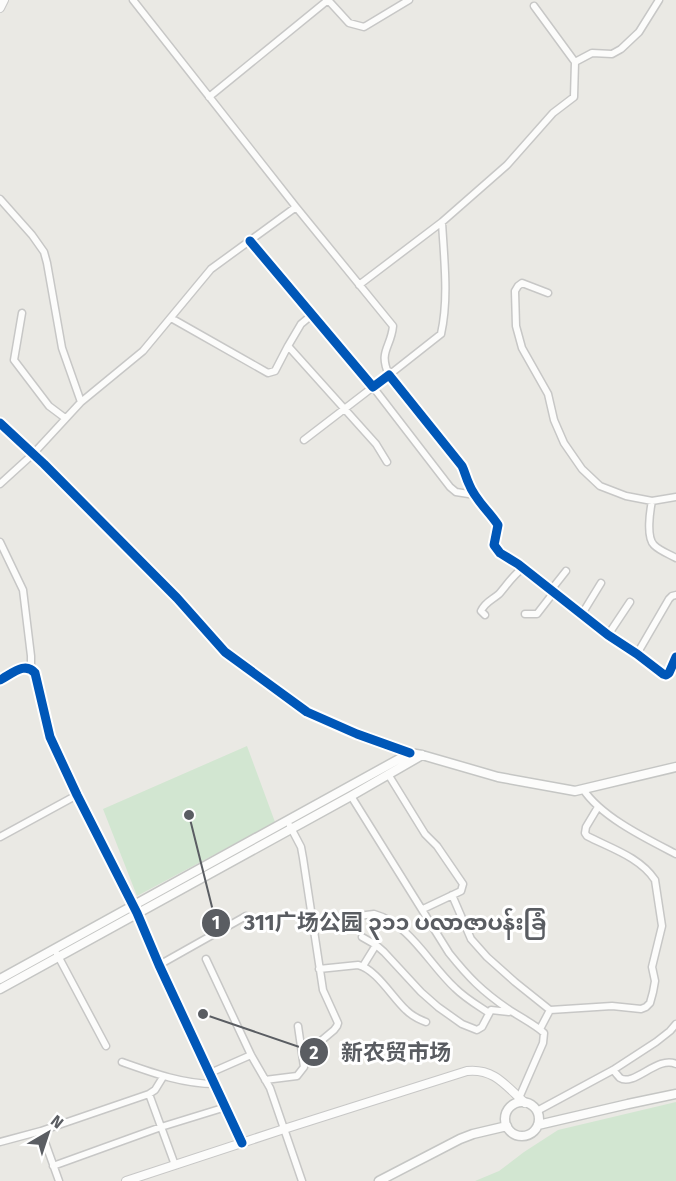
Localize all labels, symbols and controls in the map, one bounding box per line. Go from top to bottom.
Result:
callout: 311广场公园 ၃၁၁ ပလာဇာပန်းခြံ [201,903,558,943]
text: 311广场公园 ၃၁၁ ပလာဇာပန်းခြံ [243,907,546,940]
text: 1 [212,912,220,934]
callout: 新农贸市场 [299,1032,463,1072]
text: 新农贸市场 [341,1039,451,1066]
text: 2 [309,1042,319,1064]
north arrow [18,1103,78,1163]
text: N [47,1111,67,1132]

